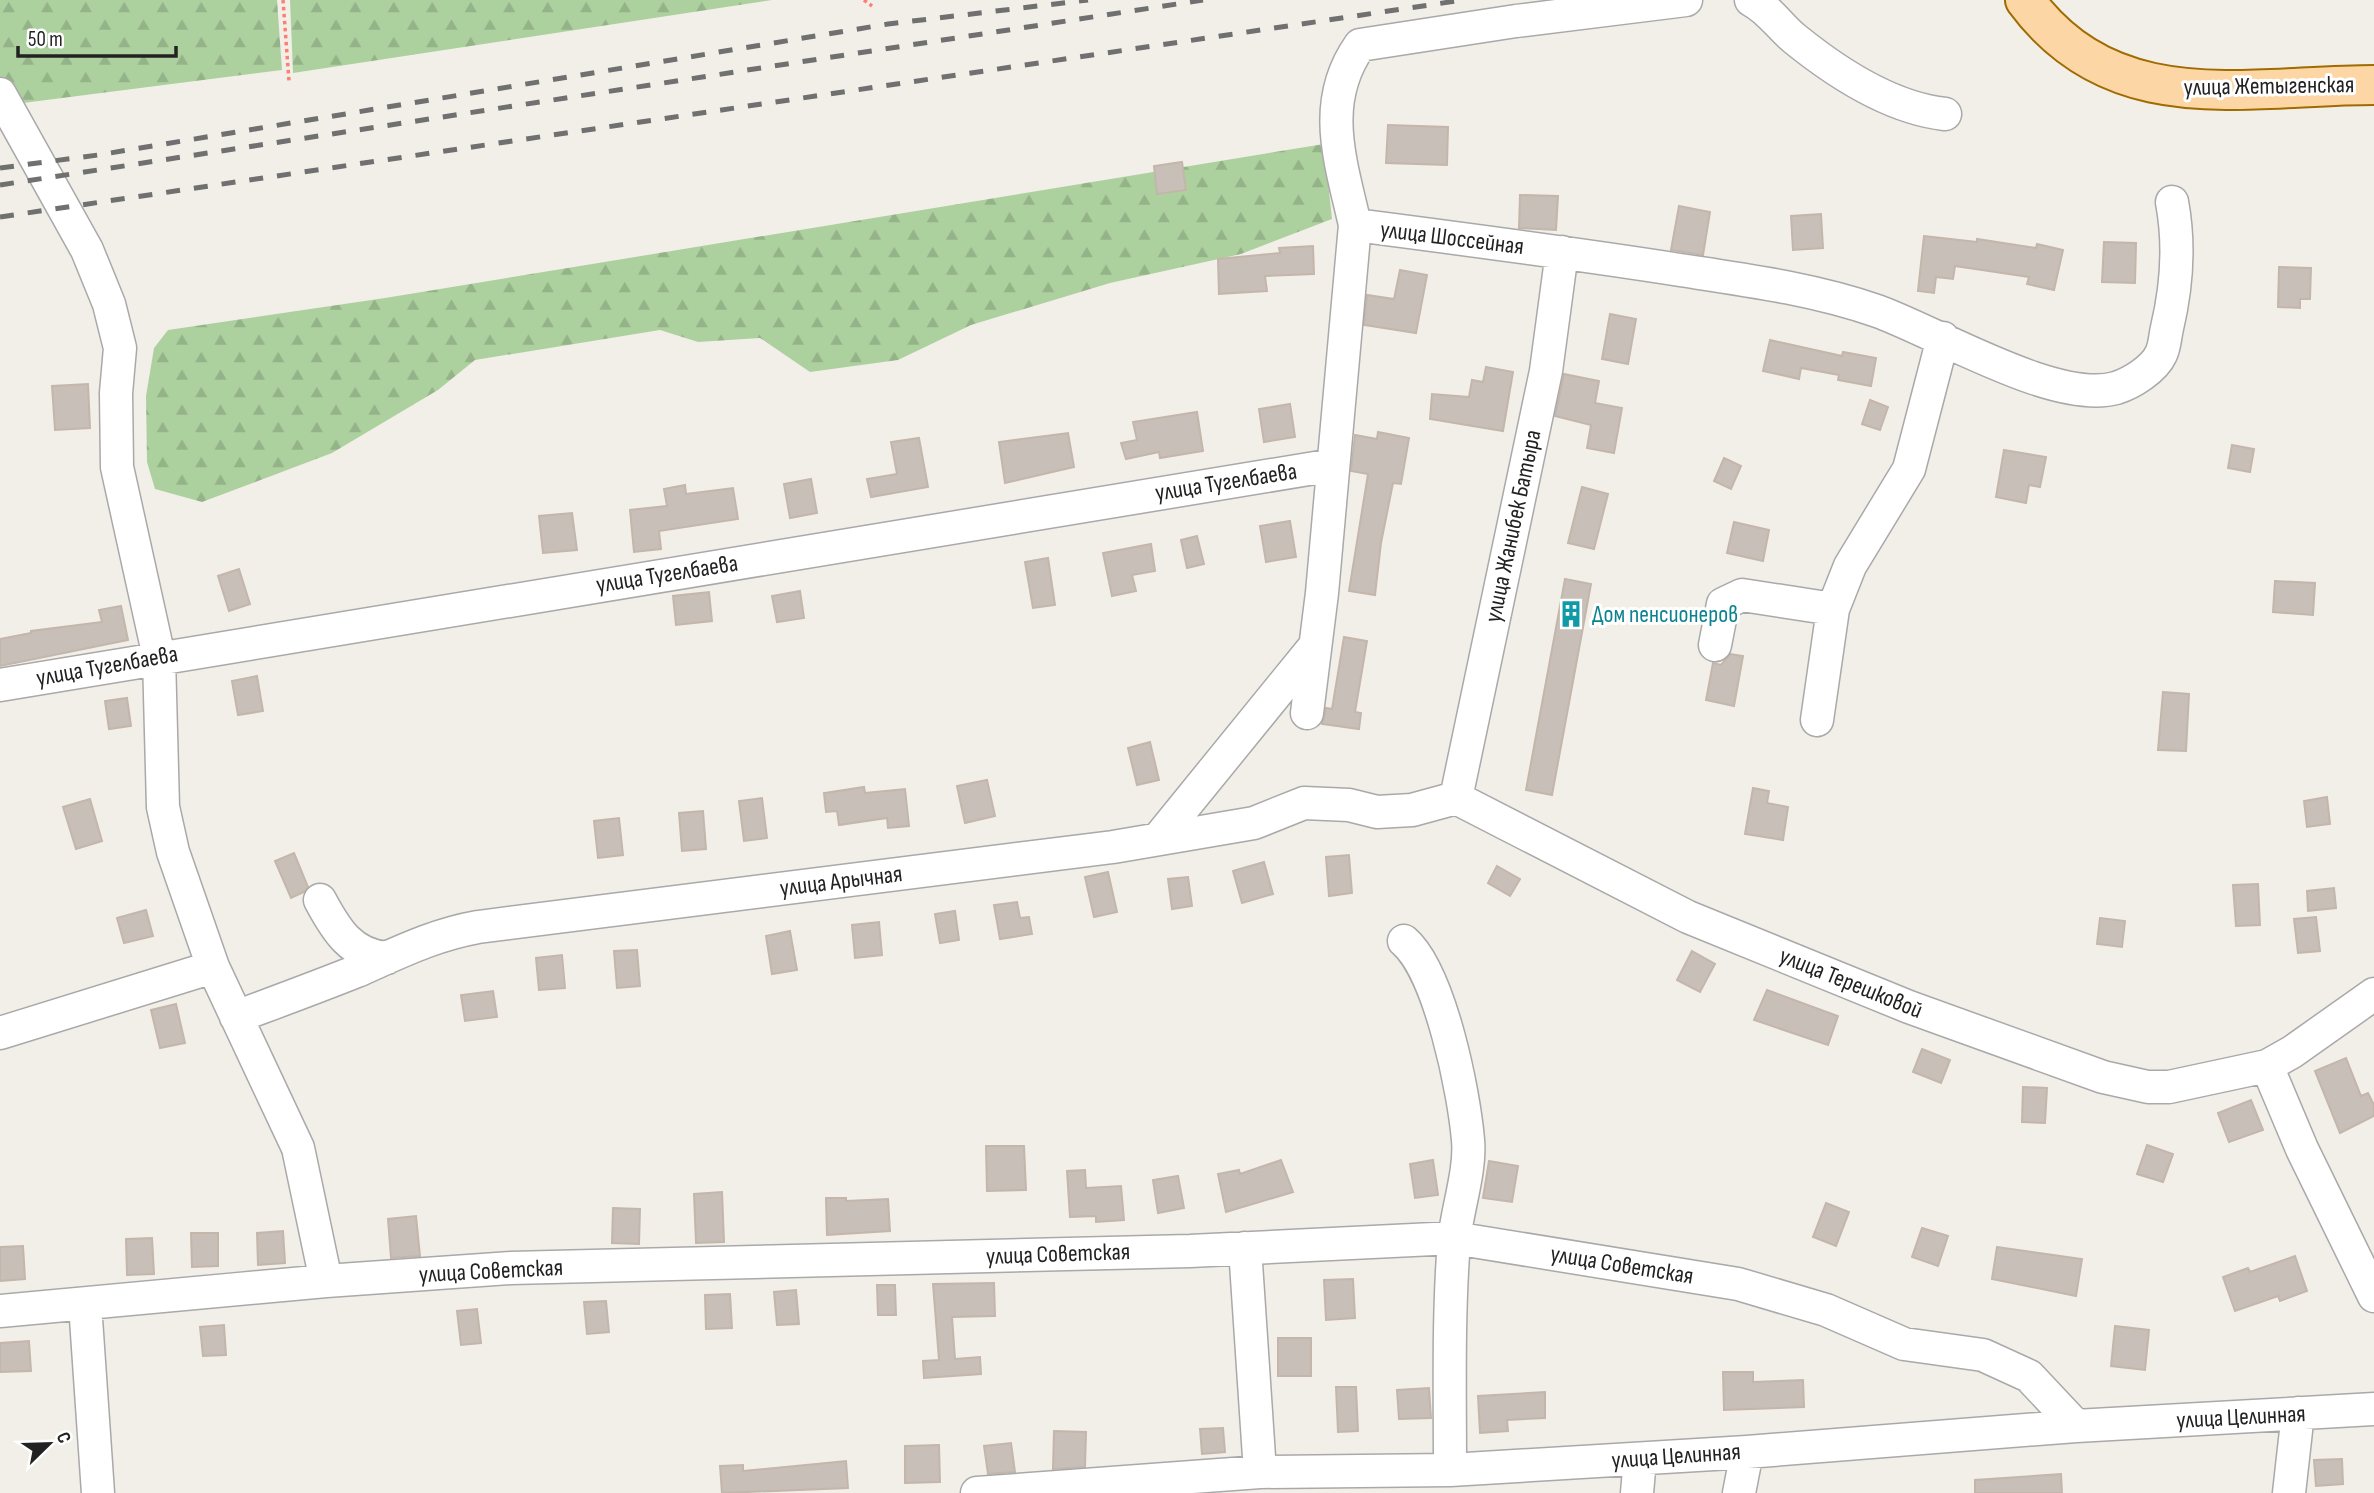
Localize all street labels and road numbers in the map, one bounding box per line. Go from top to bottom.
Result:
street label: улица Жетыгенская [2183,70,2355,102]
street label: улица Шоссейная [1379,215,1525,261]
street label: улица Жанибек Батыра [1478,427,1548,625]
street label: улица Тугелбаева [1153,456,1299,508]
street label: улица Тугелбаева [594,548,740,600]
street label: улица Тугелбаева [34,639,180,693]
street label: улица Арычная [778,859,904,903]
street label: улица Терешковой [1775,941,1927,1025]
street label: улица Советская [985,1237,1131,1271]
street label: улица Советская [1548,1239,1696,1291]
street label: улица Советская [418,1253,564,1289]
street label: улица Целинная [2176,1399,2306,1435]
street label: улица Целинная [1610,1437,1742,1475]

